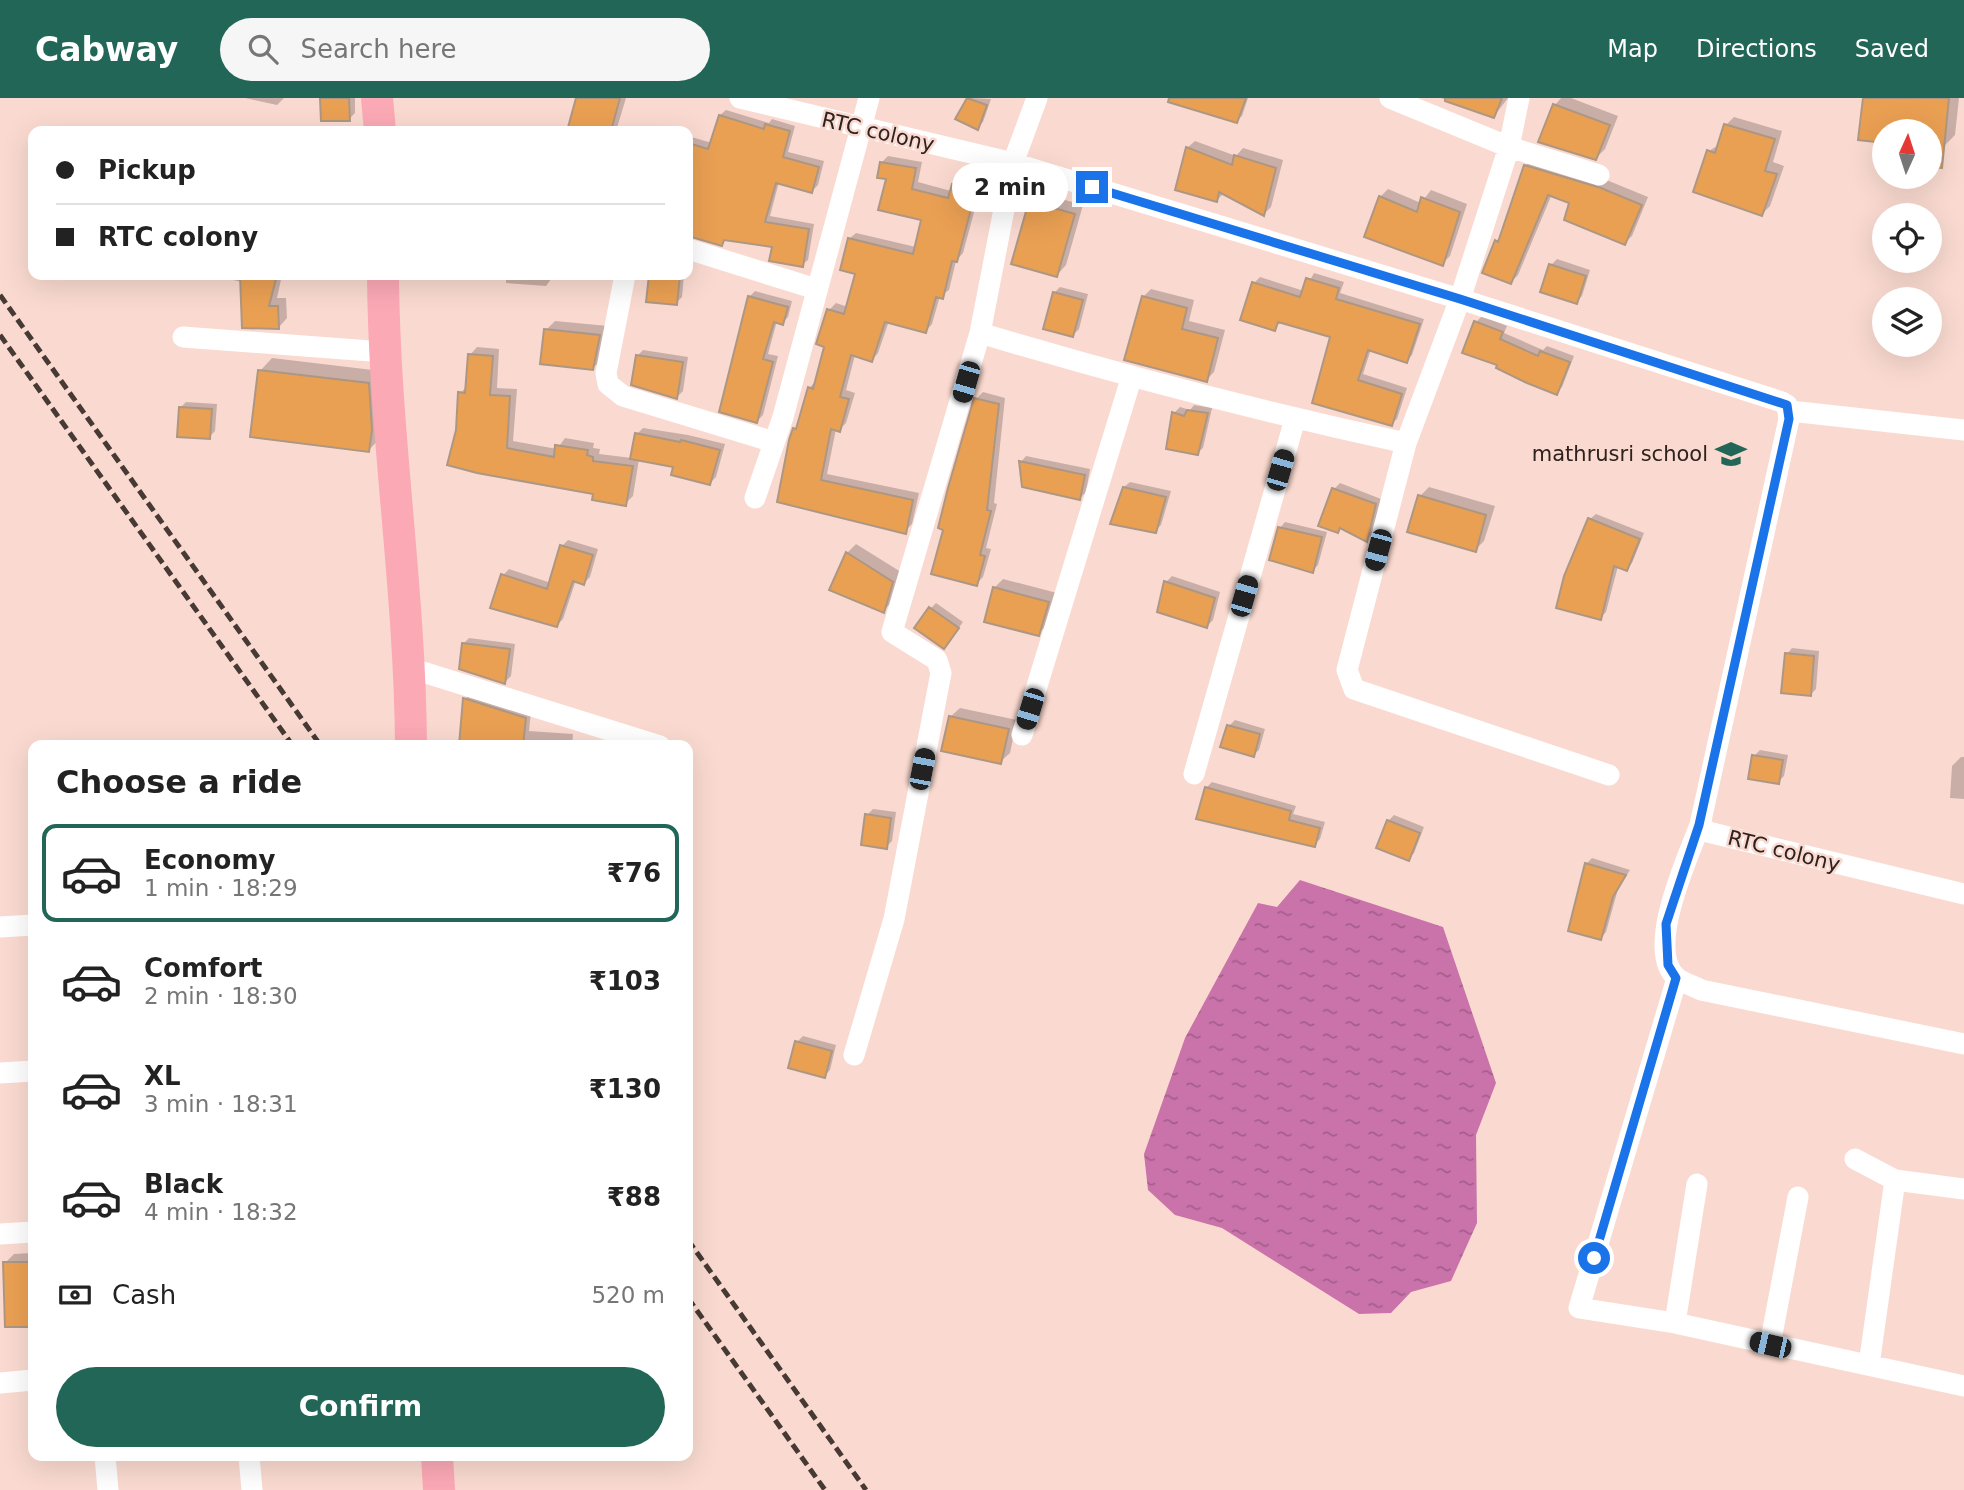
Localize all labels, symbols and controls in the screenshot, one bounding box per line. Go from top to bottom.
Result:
search box [220,18,710,81]
text: Cabway [35,30,178,69]
icon: search [244,30,282,68]
text: Search here [300,34,457,64]
text: Map [1607,35,1658,63]
text: Directions [1696,35,1817,63]
text: Saved [1855,35,1929,63]
street label: RTC colony [819,107,937,157]
north arrow [1872,119,1942,189]
map controls [1872,119,1942,357]
text: Pickup [98,155,196,185]
callout: 2 min [952,162,1068,212]
route end [1076,171,1108,203]
text: 2 min [974,174,1046,200]
button: locate [1872,203,1942,273]
text: RTC colony [98,222,258,252]
button: layers [1872,287,1942,357]
car [951,359,982,405]
school or university icon: mathrusri school [1714,437,1748,471]
place label: mathrusri school [1532,442,1708,466]
car [1265,447,1296,493]
car [1363,527,1394,573]
car [1229,573,1260,619]
car [1014,686,1047,732]
car [908,746,937,792]
text: Choose a ride [56,763,302,801]
street label: RTC colony [1725,825,1843,877]
icon: car [60,842,123,905]
text: Economy [144,845,275,875]
text: ₹76 [607,858,661,888]
text: 1 min · 18:29 [144,875,298,901]
icon: car [60,950,123,1013]
text: Comfort [144,953,262,983]
text: ₹103 [589,966,661,996]
text: 2 min · 18:30 [144,983,298,1009]
icon: car [60,1058,123,1121]
text: XL [144,1061,181,1091]
text: ₹130 [589,1074,661,1104]
text: 3 min · 18:31 [144,1091,298,1117]
icon: car [60,1166,123,1229]
text: Black [144,1169,223,1199]
text: ₹88 [607,1182,661,1212]
text: 4 min · 18:32 [144,1199,298,1225]
route start [1578,1242,1610,1274]
icon: cash [56,1276,94,1314]
text: Cash [112,1280,176,1310]
text: 520 m [591,1282,665,1308]
car [1748,1330,1793,1360]
button: Confirm [56,1367,665,1447]

